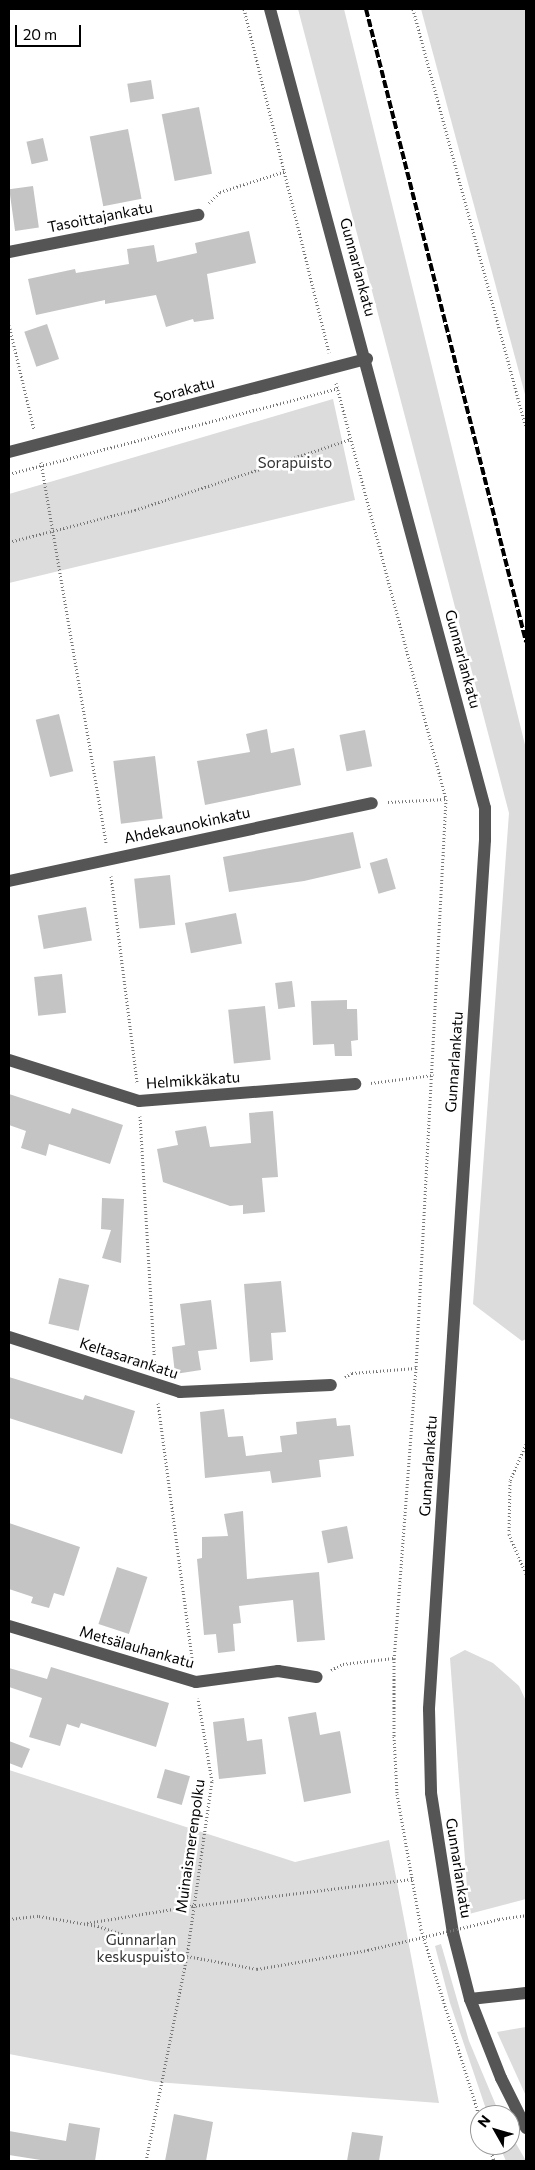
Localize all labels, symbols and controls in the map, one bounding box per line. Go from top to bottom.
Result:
scale bar [18,15,84,47]
text: 20 m [23,25,57,43]
street label: Tasoittajankatu [46,198,154,236]
street label: Gunnarlankatu [336,216,380,318]
street label: Sorakatu [152,373,216,407]
park label: Sorapuisto [258,454,332,472]
street label: Gunnarlankatu [441,608,485,710]
street label: Ahdekaunokinkatu [122,803,252,847]
street label: Gunnarlankatu [441,1011,467,1113]
street label: Helmikkäkatu [145,1068,241,1092]
street label: Keltasarankatu [77,1334,181,1382]
street label: Gunnarlankatu [415,1415,441,1517]
street label: Metsälauhankatu [78,1622,196,1672]
street label: Muinaismerenpolku [172,1778,208,1914]
street label: Gunnarlankatu [442,1817,476,1919]
park label: Gunnarlan keskuspuisto [97,1930,185,1965]
north arrow [470,2105,520,2155]
text: N [474,2112,494,2130]

